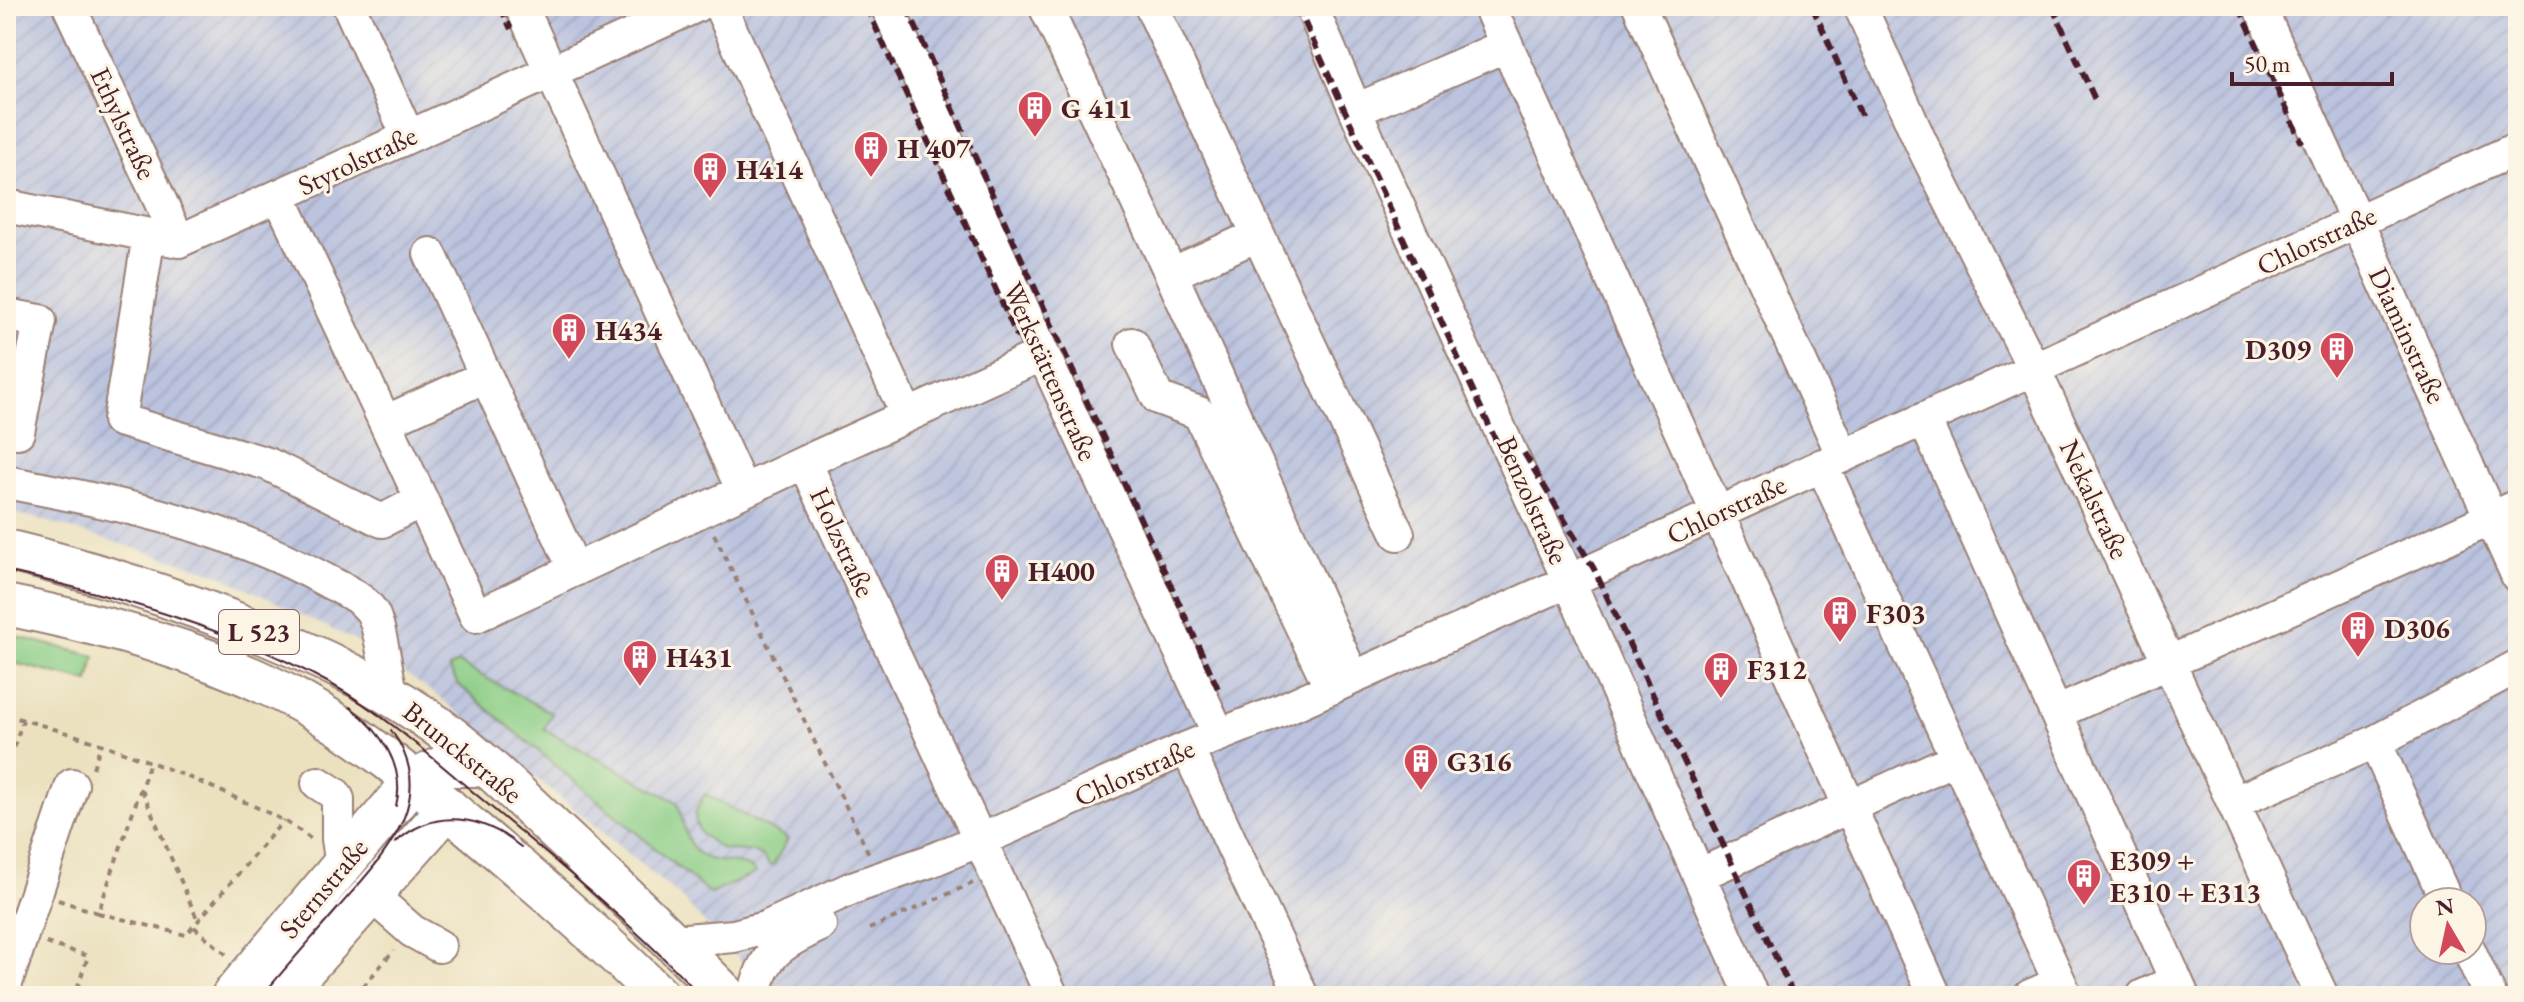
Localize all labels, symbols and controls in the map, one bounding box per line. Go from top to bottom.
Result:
scale bar [2232,36,2392,86]
text: 50 m [2244,48,2291,79]
street label: Ethylstraße [82,61,166,185]
building icon: G 411 [1016,89,1054,139]
place label: G 411 [1061,90,1132,126]
street label: Styrolstraße [292,117,422,203]
building icon: H 407 [852,129,890,179]
place label: H 407 [897,130,971,166]
building icon: H414 [691,150,729,200]
place label: H414 [736,151,804,187]
street label: Chlorstraße [2251,197,2382,283]
street label: Diaminstraße [2361,261,2455,409]
street label: Werkstättenstraße [996,276,1107,466]
building icon: H434 [550,311,588,361]
place label: H434 [595,312,663,348]
building icon: D309 [2318,330,2356,380]
place label: D309 [2245,331,2311,367]
street label: Benzolstraße [1489,430,1577,570]
street label: Nekalstraße [2052,434,2138,564]
street label: Chlorstraße [1661,466,1792,552]
street label: Holzstraße [802,481,884,603]
building icon: H400 [983,552,1021,602]
place label: H400 [1028,553,1095,589]
building icon: F303 [1821,594,1859,644]
place label: F303 [1866,595,1926,631]
building icon: D306 [2339,609,2377,659]
road number: L 523 [219,610,299,654]
place label: D306 [2384,610,2450,646]
building icon: H431 [621,638,659,688]
place label: H431 [666,639,733,675]
building icon: F312 [1702,650,1740,700]
place label: F312 [1747,651,1807,687]
street label: Brunckstraße [396,693,530,811]
street label: Chlorstraße [1068,730,1200,814]
building icon: G316 [1402,742,1440,792]
place label: G316 [1447,743,1512,779]
street label: Sternstraße [271,830,375,946]
place label: E309 + E310 + E313 [2110,842,2261,910]
building icon: E309 + E310 + E313 [2065,857,2103,907]
north arrow [2408,886,2488,966]
text: N [2434,891,2456,922]

